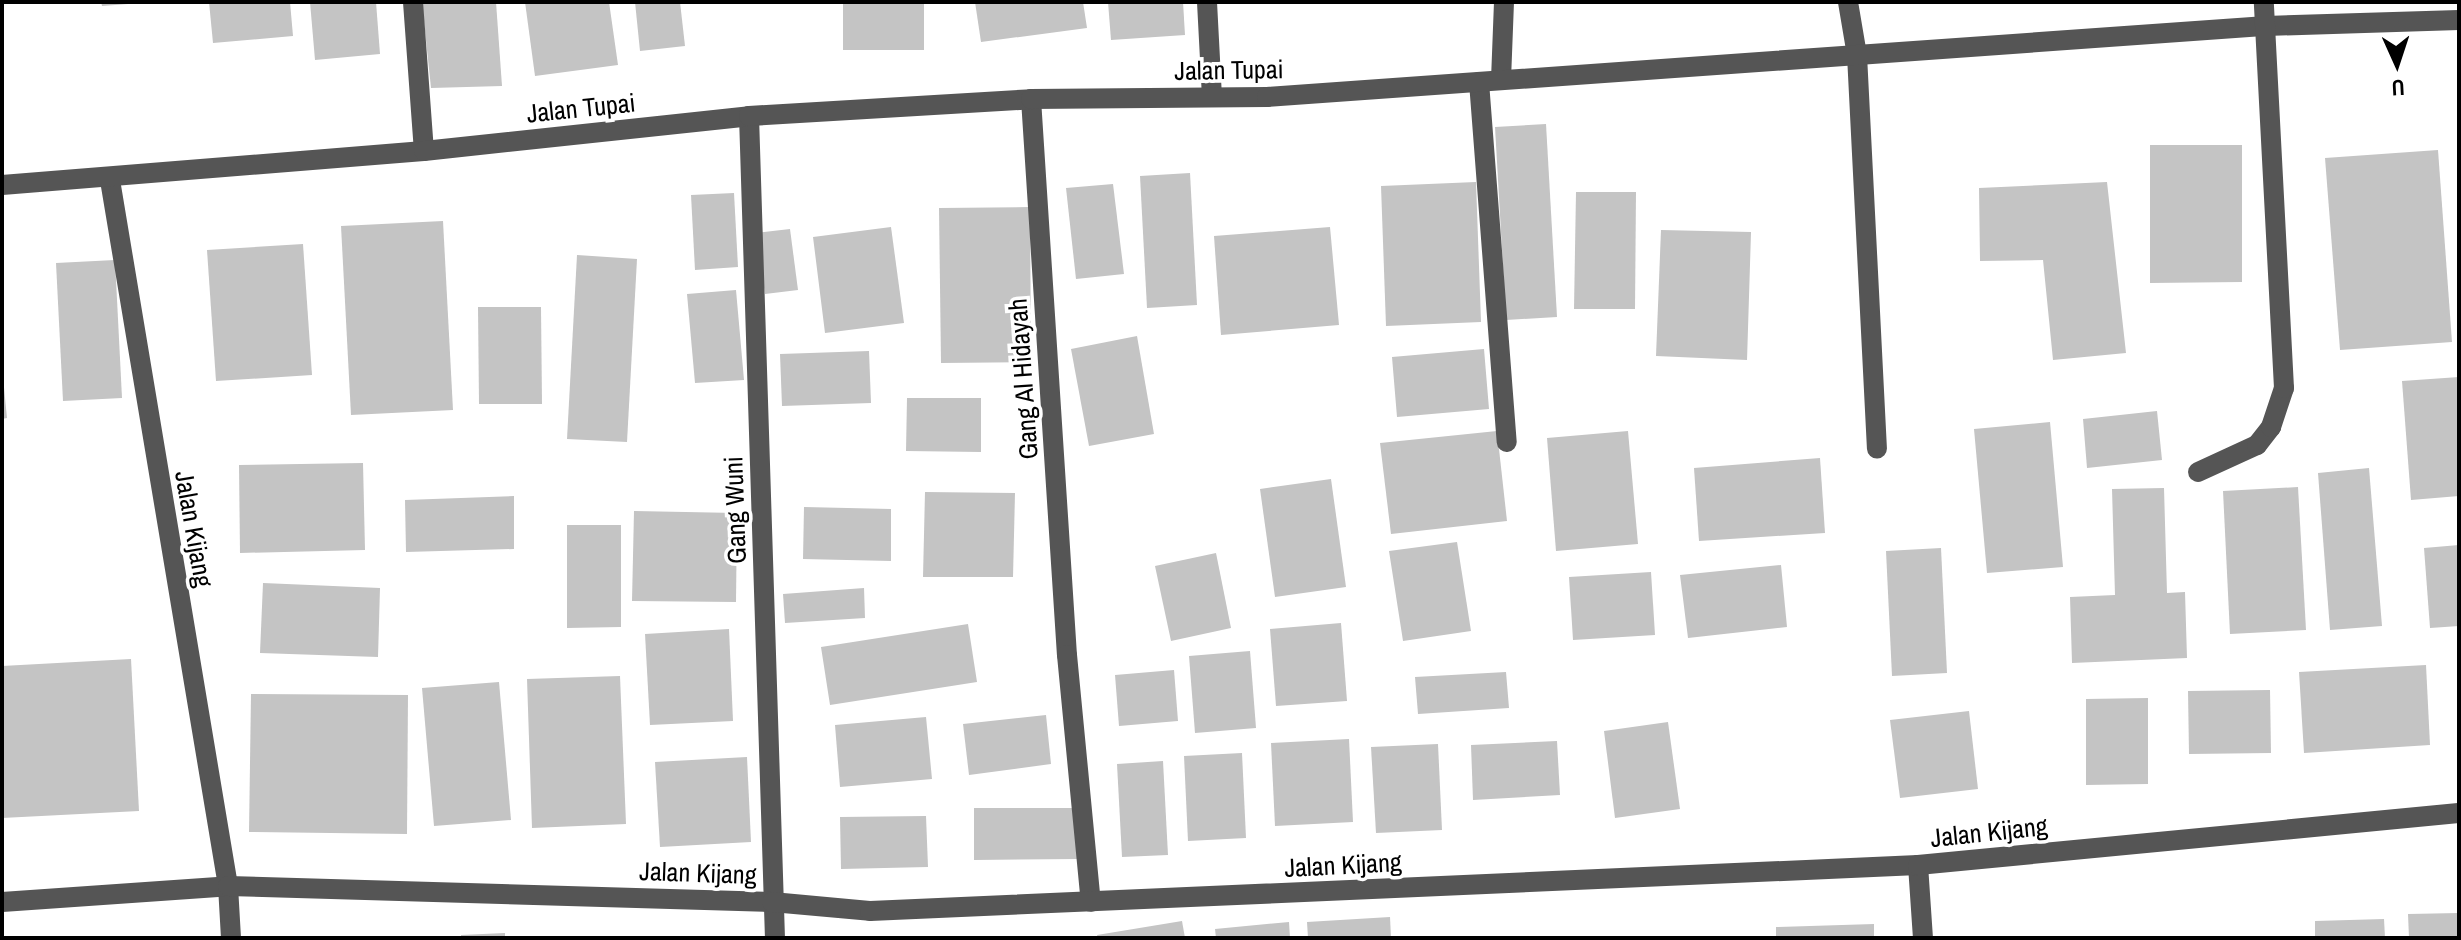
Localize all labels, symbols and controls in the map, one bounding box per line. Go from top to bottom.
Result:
north arrow [2357,24,2437,104]
street label: Jalan Tupai [1174,53,1284,87]
text: U [2391,73,2406,103]
street label: Jalan Tupai [525,87,637,129]
street label: Gang Al Hidayah [1002,297,1044,461]
street label: Gang Wuni [718,456,752,564]
street label: Jalan Kijang [168,469,220,589]
street label: Jalan Kijang [1929,810,2049,854]
street label: Jalan Kijang [1284,846,1402,884]
street label: Jalan Kijang [639,855,757,891]

